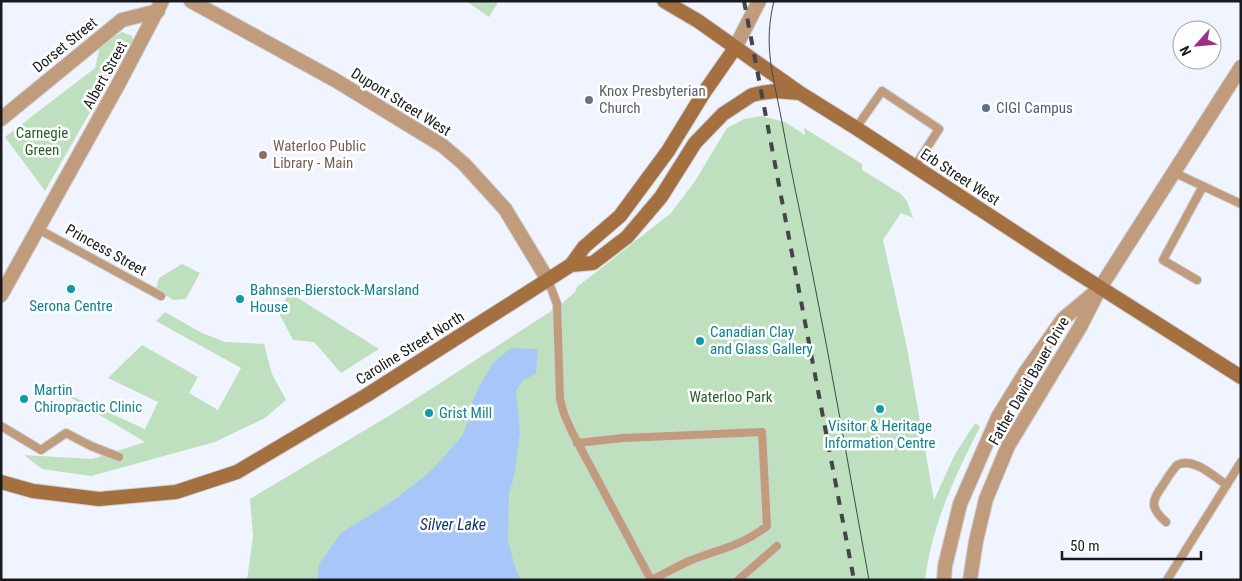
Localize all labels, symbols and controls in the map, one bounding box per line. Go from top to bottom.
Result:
street label: Dorset Street [29,14,101,76]
north arrow [1172,20,1222,70]
street label: Albert Street [79,38,131,112]
text: N [1176,43,1194,58]
street label: Dupont Street West [348,64,454,140]
place label: Knox Presbyterian Church [599,82,706,117]
marker: Knox Presbyterian Church [583,94,595,106]
place label: CIGI Campus [996,99,1073,117]
marker: CIGI Campus [980,102,992,114]
park label: Carnegie Green [16,124,68,159]
place label: Waterloo Public Library - Main [273,137,366,172]
street label: Erb Street West [917,145,1003,209]
marker: Waterloo Public Library - Main [257,149,269,161]
street label: Princess Street [62,220,150,280]
place label: Bahnsen-Bierstock-Marsland House [250,281,419,316]
marker: Serona Centre [65,283,77,295]
marker: Bahnsen-Bierstock-Marsland House [234,293,246,305]
place label: Serona Centre [29,297,113,315]
street label: Caroline Street North [353,307,467,389]
street label: Father David Bauer Drive [985,314,1073,448]
place label: Canadian Clay and Glass Gallery [710,323,813,358]
marker: Canadian Clay and Glass Gallery [694,335,706,347]
place label: Martin Chiropractic Clinic [34,381,142,416]
park label: Waterloo Park [689,388,773,406]
marker: Martin Chiropractic Clinic [18,393,30,405]
marker: Visitor & Heritage Information Centre [874,403,886,415]
place label: Grist Mill [439,404,492,422]
marker: Grist Mill [423,407,435,419]
place label: Visitor & Heritage Information Centre [824,417,936,452]
water label: Silver Lake [420,515,486,534]
scale bar [1062,528,1201,560]
text: 50 m [1070,537,1100,555]

